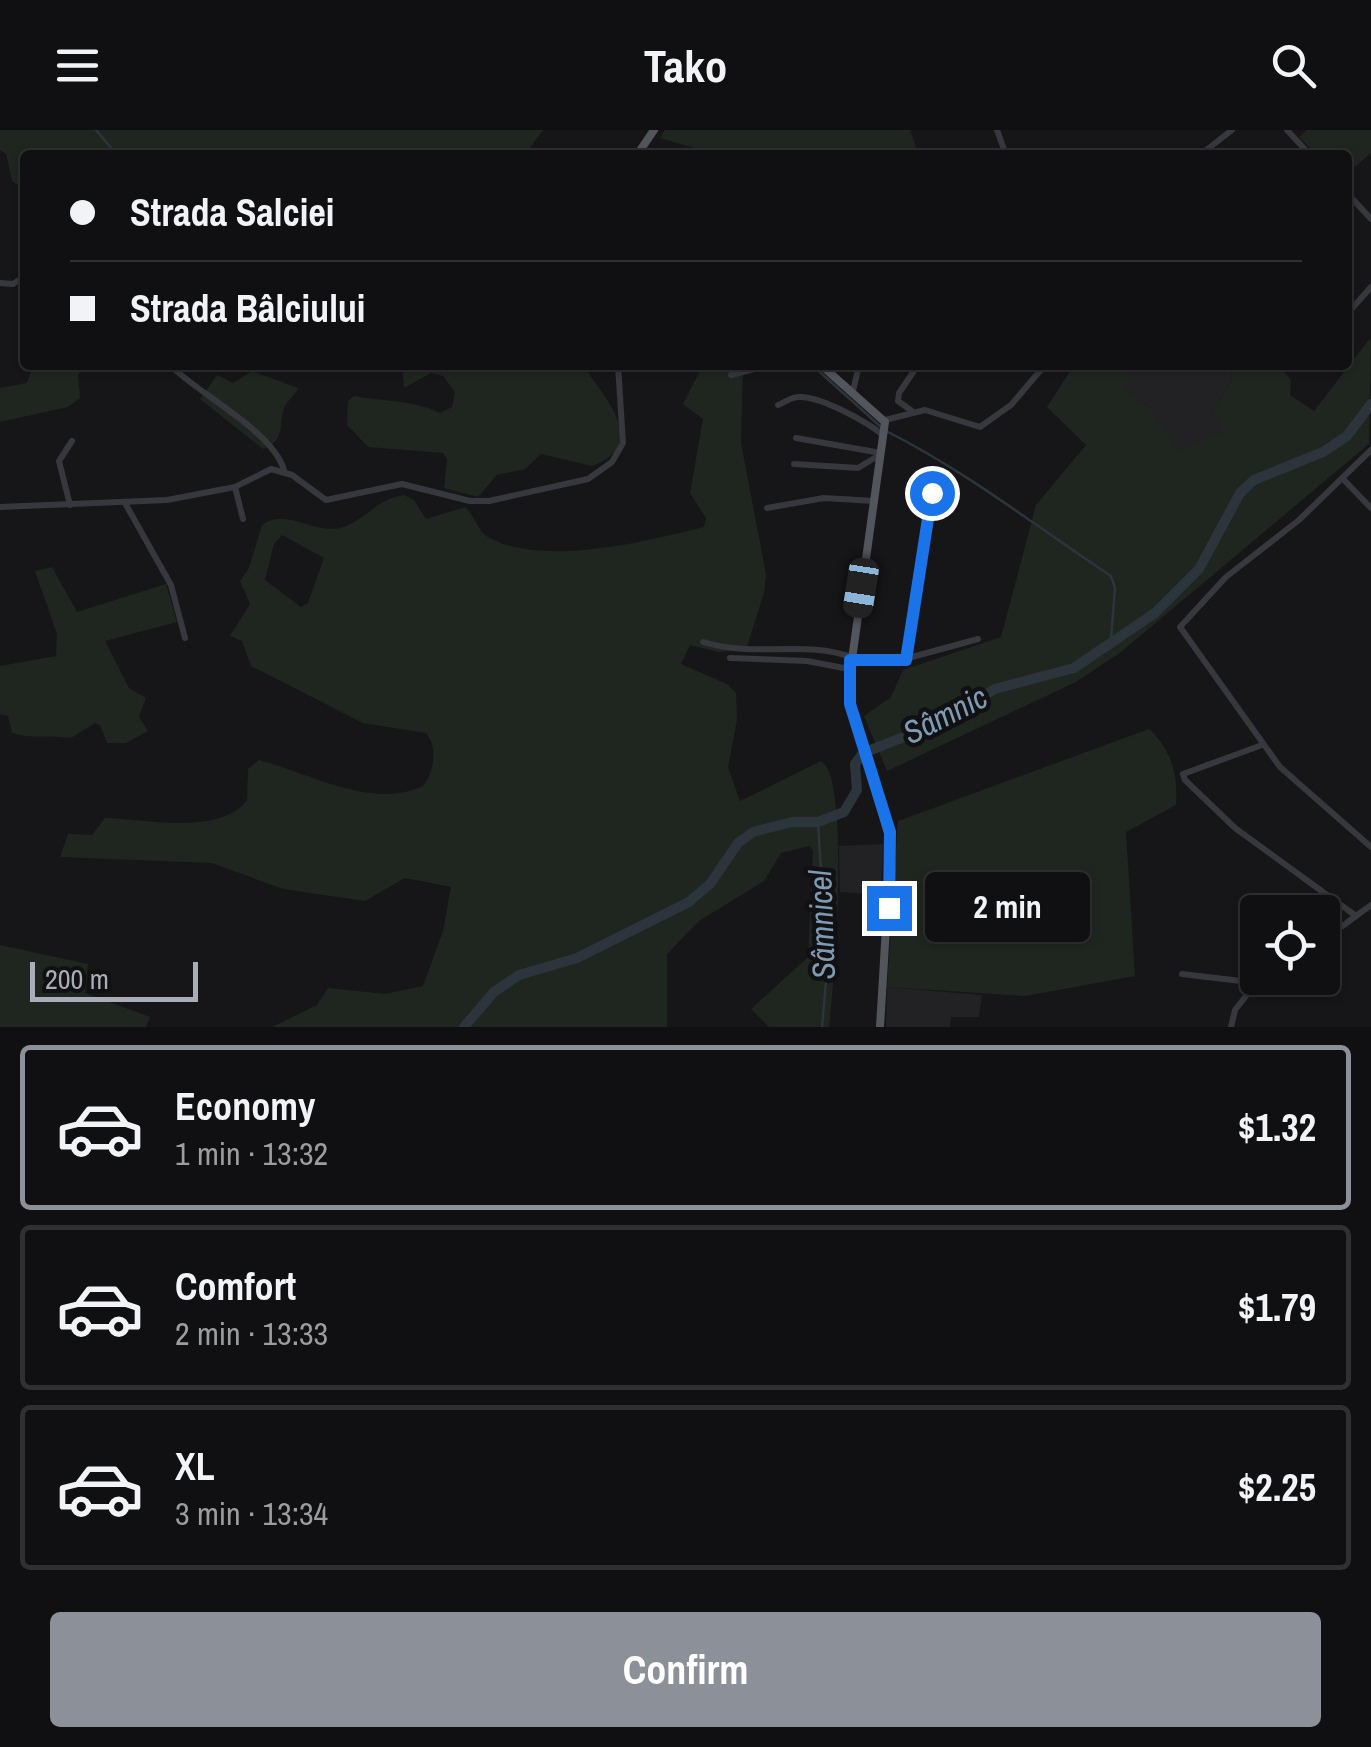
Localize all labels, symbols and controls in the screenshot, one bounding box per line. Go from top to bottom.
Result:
text: Tako [644,35,727,96]
icon: menu [50,38,105,93]
icon: search [1266,38,1321,93]
text: Strada Salciei [130,187,334,238]
text: Strada Bâlciului [130,283,366,334]
route start [910,471,955,516]
car [841,556,881,620]
water label: Sâmnic [895,675,994,754]
water label: Sâmnicel [798,868,845,980]
callout: 2 min [924,873,1089,943]
text: 2 min [973,885,1042,928]
route end [867,886,912,931]
map controls [1240,895,1340,995]
button: locate [1240,895,1340,995]
scale bar [30,957,198,1001]
text: 200 m [45,960,109,998]
text: Economy [175,1081,315,1132]
icon: car [55,1083,145,1173]
text: $1.32 [1238,1102,1316,1153]
text: 1 min · 13:32 [175,1132,328,1175]
text: Comfort [175,1261,296,1312]
icon: car [55,1263,145,1353]
text: $1.79 [1238,1282,1316,1333]
text: 2 min · 13:33 [175,1312,328,1355]
text: XL [175,1441,215,1492]
icon: car [55,1443,145,1533]
text: $2.25 [1238,1462,1316,1513]
text: 3 min · 13:34 [175,1492,328,1535]
button: Confirm [50,1612,1321,1727]

